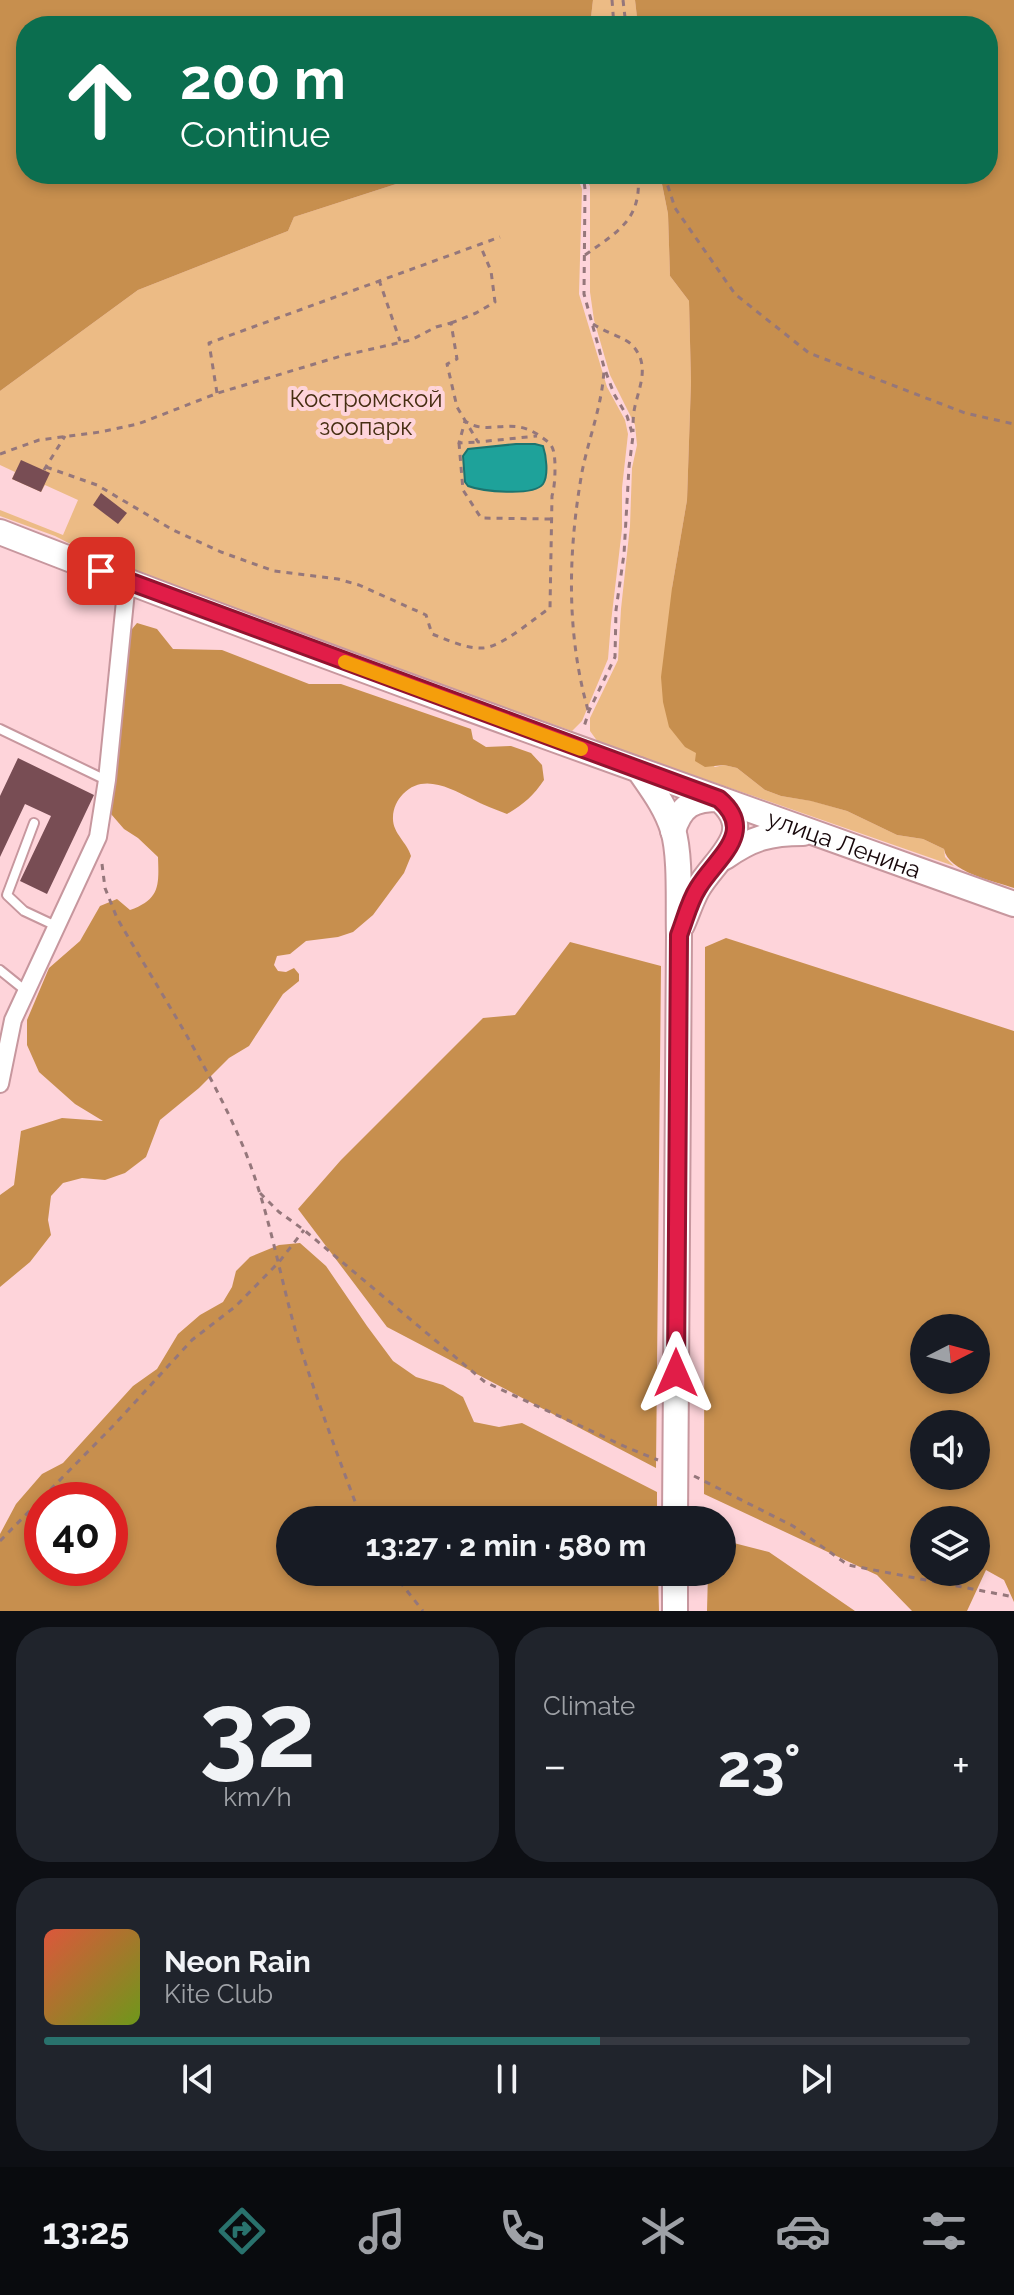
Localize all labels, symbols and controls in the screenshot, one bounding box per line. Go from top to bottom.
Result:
text: 200 m [180,46,346,112]
icon: ahead [48,48,152,152]
text: Continue [180,113,330,155]
park label: Костромской зоопарк [290,384,442,441]
pin [67,537,135,605]
icon: arrive [79,549,123,593]
street label: улица Ленина [764,803,925,884]
north arrow [910,1314,990,1394]
map controls [910,1314,990,1586]
position arrow [634,1331,718,1415]
button: sound [910,1410,990,1490]
speed limit sign: 40 [24,1482,128,1586]
button: layers [910,1506,990,1586]
text: 13:27 · 2 min · 580 m [365,1528,647,1563]
text: 32 [199,1669,316,1791]
text: Climate [543,1691,635,1721]
text: 23° [717,1731,801,1801]
text: − [543,1740,567,1791]
text: + [952,1740,970,1791]
text: km/h [223,1782,292,1812]
text: Neon Rain [164,1944,311,1979]
text: Kite Club [164,1979,273,2009]
icon: previous [176,2057,220,2101]
icon: pause [485,2057,529,2101]
icon: next [794,2057,838,2101]
icon: directions [214,2203,270,2259]
icon: music [354,2203,410,2259]
icon: phone [494,2203,550,2259]
icon: climate [635,2203,691,2259]
icon: car [775,2203,831,2259]
icon: filters [916,2203,972,2259]
text: 13:25 [42,2210,129,2252]

